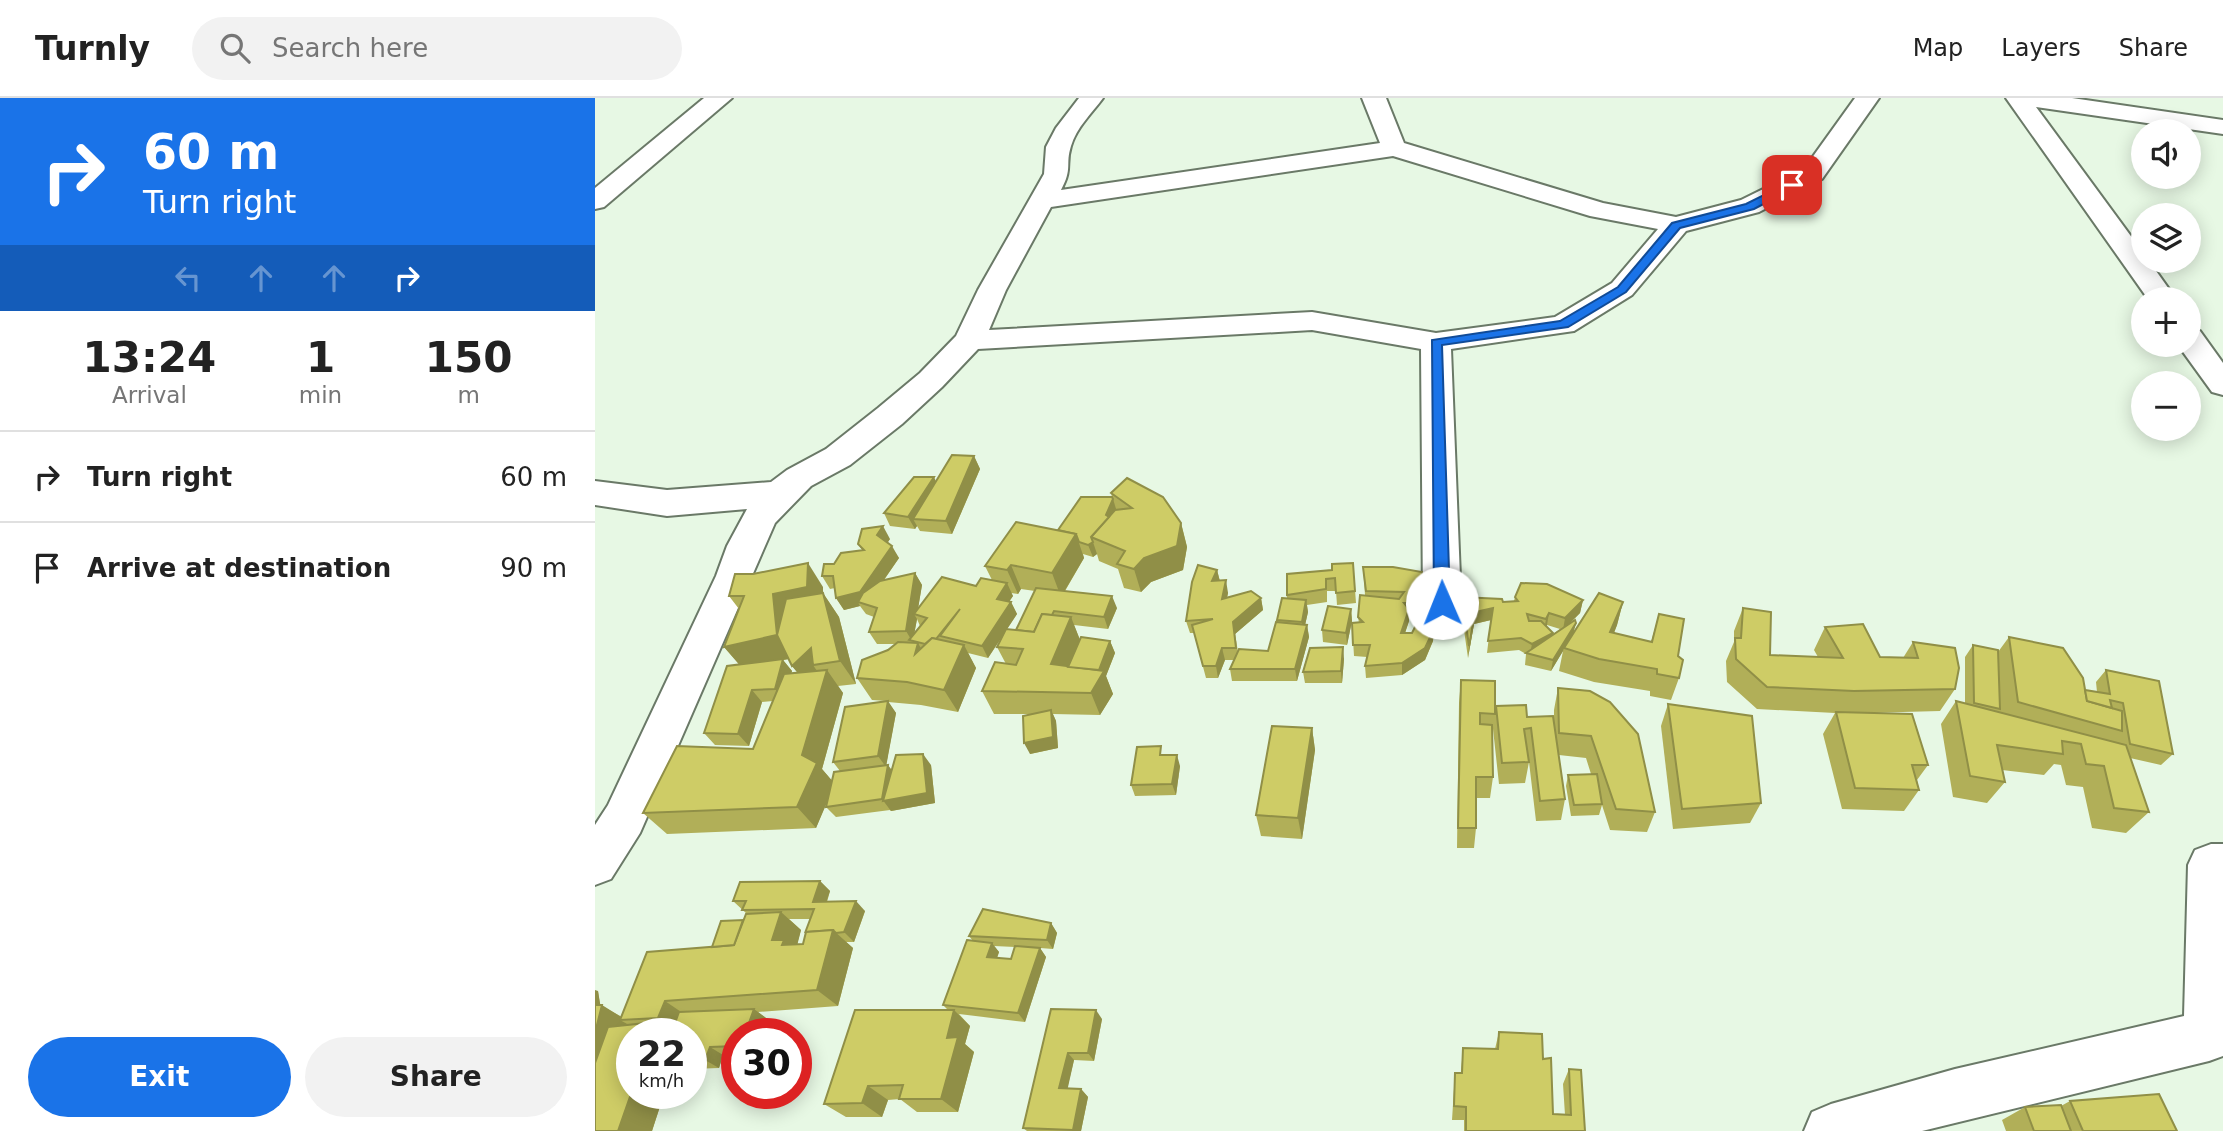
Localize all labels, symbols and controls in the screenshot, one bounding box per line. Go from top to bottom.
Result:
search box [192,17,682,80]
text: Turnly [35,29,150,68]
icon: search [216,29,254,67]
text: Search here [272,33,428,63]
text: Map [1913,34,1963,62]
text: Layers [2001,34,2081,62]
text: Share [2119,34,2188,62]
map controls [2131,119,2201,441]
button: sound [2131,119,2201,189]
text: 60 m [143,124,279,181]
icon: right [28,126,119,217]
pin [1762,155,1822,215]
icon: arrive [1773,166,1811,204]
text: Turn right [143,183,296,221]
button: layers [2131,203,2201,273]
icon: left [169,259,207,297]
icon: ahead [242,259,280,297]
icon: ahead [315,259,353,297]
icon: right [388,259,426,297]
button: + [2131,287,2201,357]
text: 13:24 [83,333,216,382]
text: 1 [306,333,335,382]
text: 150 [425,333,512,382]
button: − [2131,371,2201,441]
text: Arrival [112,382,187,408]
text: min [299,382,342,408]
text: m [457,382,480,408]
icon: right [28,458,66,496]
text: Turn right [87,462,232,492]
text: 60 m [500,462,567,492]
icon: arrive [28,549,66,587]
text: Arrive at destination [87,553,391,583]
text: 90 m [500,553,567,583]
position arrow [1405,566,1479,640]
speed limit sign: 30 [721,1018,812,1109]
text: 22 [637,1034,686,1074]
button: Exit [28,1037,291,1117]
button: Share [305,1037,567,1117]
text: km/h [639,1070,684,1091]

